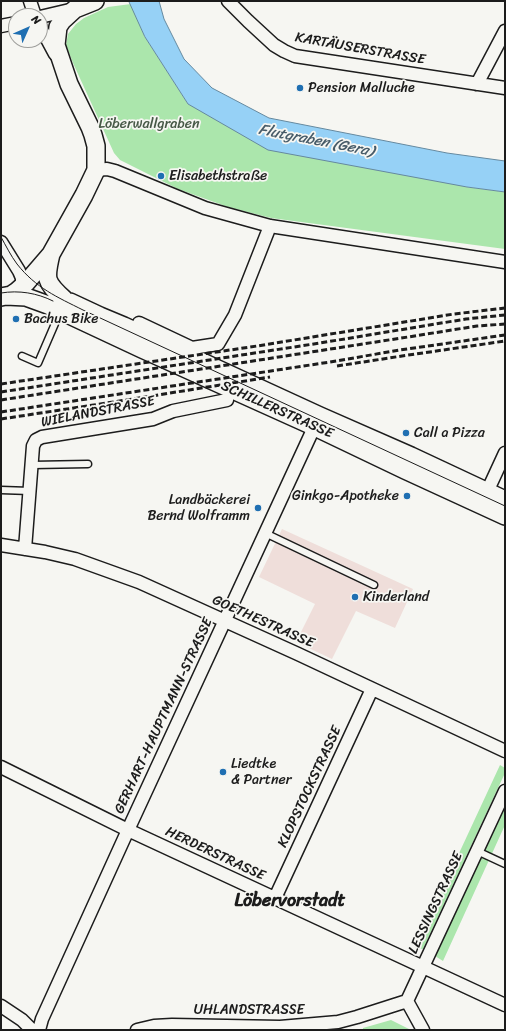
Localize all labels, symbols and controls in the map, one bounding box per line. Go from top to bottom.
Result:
north arrow [8,8,48,48]
text: N [27,10,46,29]
street label: KARTÄUSERSTRASSE [294,29,426,69]
place label: Pension Malluche [308,80,415,96]
marker: Pension Malluche [295,83,305,93]
park label: Löberwallgraben [99,116,199,132]
water label: Flutgraben (Gera) [257,121,375,161]
place label: Elisabethstraße [169,168,267,184]
marker: Elisabethstraße [156,171,166,181]
place label: Bachus Bike [24,311,98,327]
marker: Bachus Bike [11,314,21,324]
street label: SCHILLERSTRASSE [218,378,336,442]
street label: WIELANDSTRASSE [40,393,156,431]
place label: Call a Pizza [414,425,485,441]
marker: Call a Pizza [401,428,411,438]
place label: Ginkgo-Apotheke [292,488,399,504]
marker: Ginkgo-Apotheke [402,491,412,501]
place label: Landbäckerei Bernd Wolframm [147,492,250,524]
marker: Landbäckerei Bernd Wolframm [253,503,263,513]
place label: Kinderland [363,589,429,605]
street label: GOETHESTRASSE [209,592,317,652]
marker: Kinderland [350,592,360,602]
street label: GERHART-HAUPTMANN-STRASSE [111,615,217,817]
street label: KLOPSTOCKSTRASSE [275,724,345,850]
place label: Liedtke & Partner [231,756,291,788]
marker: Liedtke & Partner [218,767,228,777]
street label: HERDERSTRASSE [162,824,268,884]
street label: LESSINGSTRASSE [405,850,467,956]
district label: Löbervorstadt [235,890,345,912]
street label: UHLANDSTRASSE [194,1002,304,1018]

